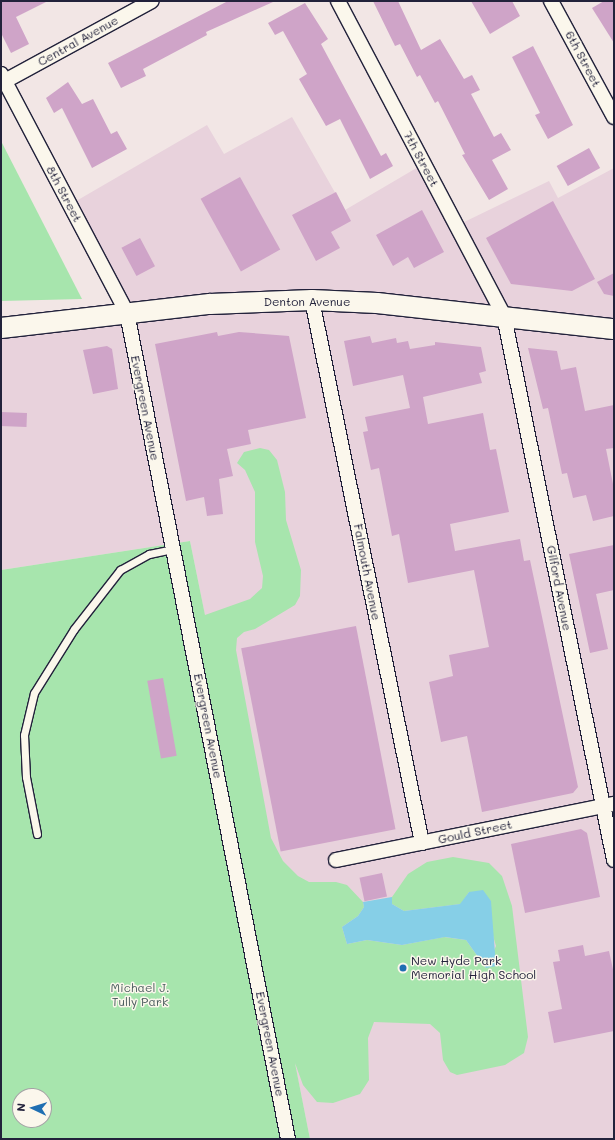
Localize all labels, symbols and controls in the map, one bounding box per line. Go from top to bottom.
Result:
street label: Central Avenue [35,13,121,69]
street label: 6th Street [562,29,604,89]
street label: 7th Street [400,129,442,189]
street label: 8th Street [43,164,85,224]
street label: Denton Avenue [264,295,350,309]
street label: Evergreen Avenue [128,354,162,462]
street label: Falmouth Avenue [351,523,383,621]
street label: Gilford Avenue [544,544,574,632]
street label: Evergreen Avenue [191,672,225,780]
street label: Gould Street [437,817,513,847]
place label: New Hyde Park Memorial High School [411,954,536,982]
marker: New Hyde Park Memorial High School [398,963,408,973]
park label: Michael J. Tully Park [111,981,169,1009]
street label: Evergreen Avenue [253,990,287,1098]
north arrow [12,1088,52,1128]
text: N [13,1103,28,1112]

